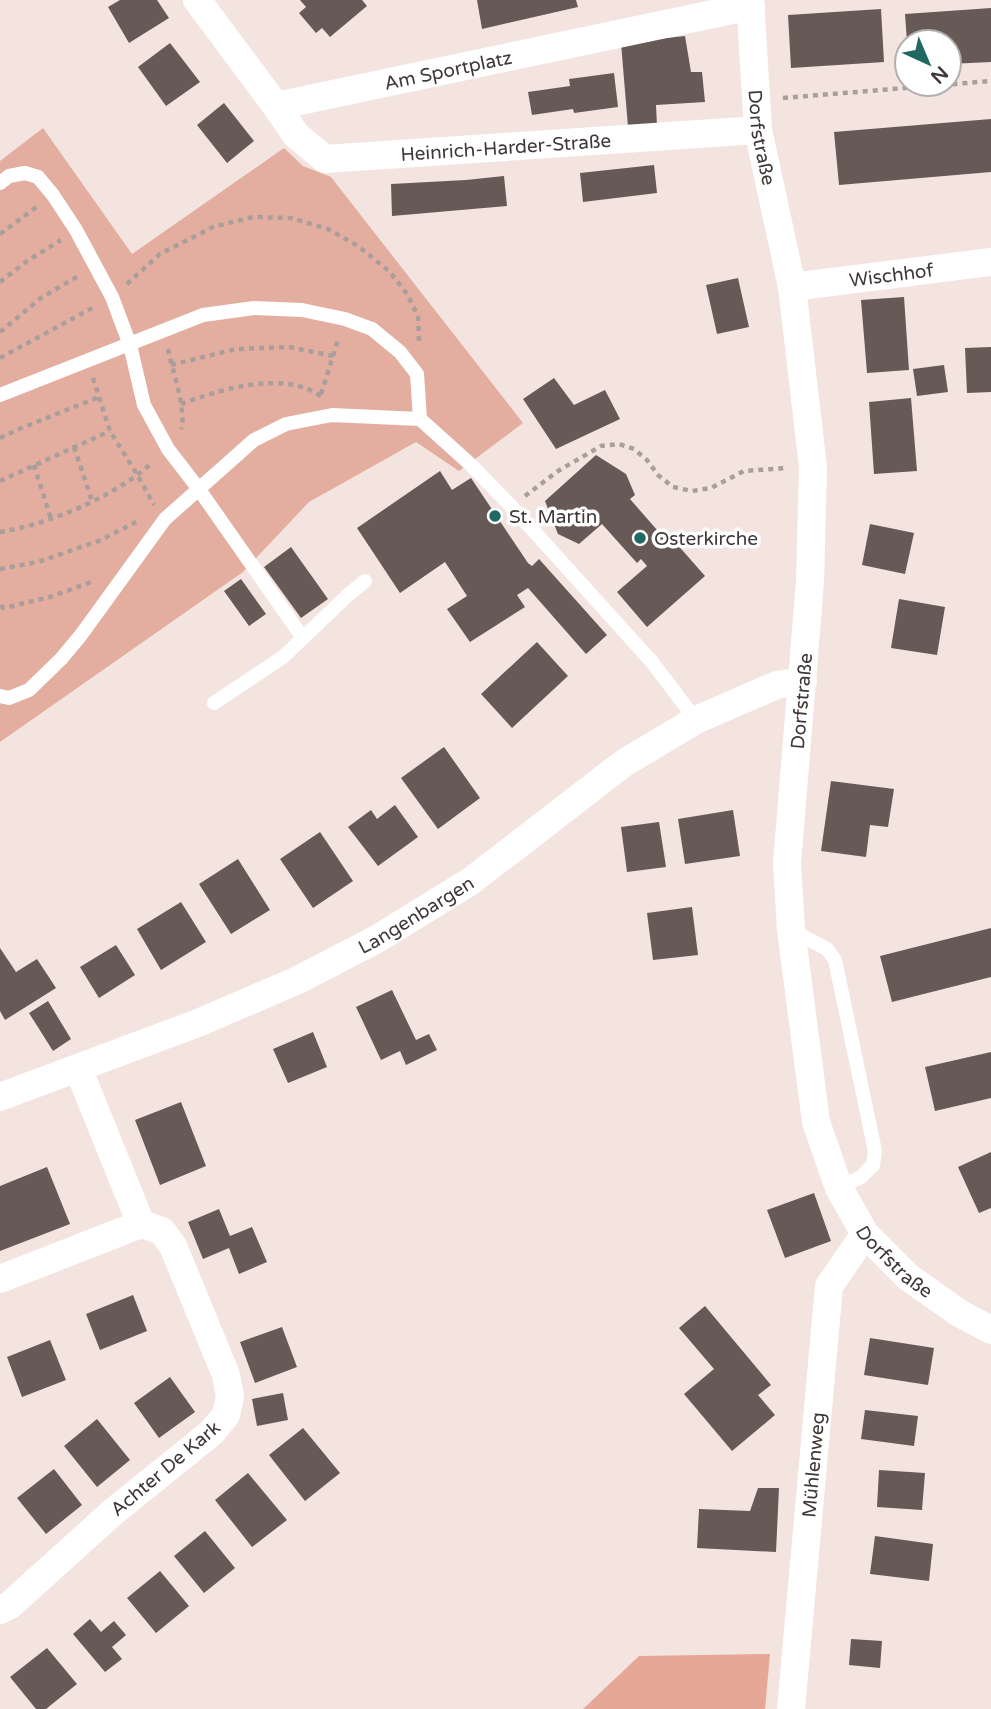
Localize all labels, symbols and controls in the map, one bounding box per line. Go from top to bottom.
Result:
north arrow [893,28,963,98]
street label: Am Sportplatz [382,47,514,95]
text: N [926,61,952,88]
street label: Dorfstraße [744,89,780,187]
street label: Heinrich-Harder-Straße [400,130,612,166]
street label: Wischhof [848,259,936,292]
place label: St. Martin [509,506,597,528]
marker: St. Martin [487,508,503,524]
place label: Osterkirche [654,528,758,550]
marker: Osterkirche [632,530,648,546]
street label: Dorfstraße [787,652,817,750]
street label: Langenbargen [355,872,478,959]
street label: Dorfstraße [851,1222,937,1303]
street label: Mühlenweg [798,1411,830,1519]
street label: Achter De Kark [106,1417,225,1521]

